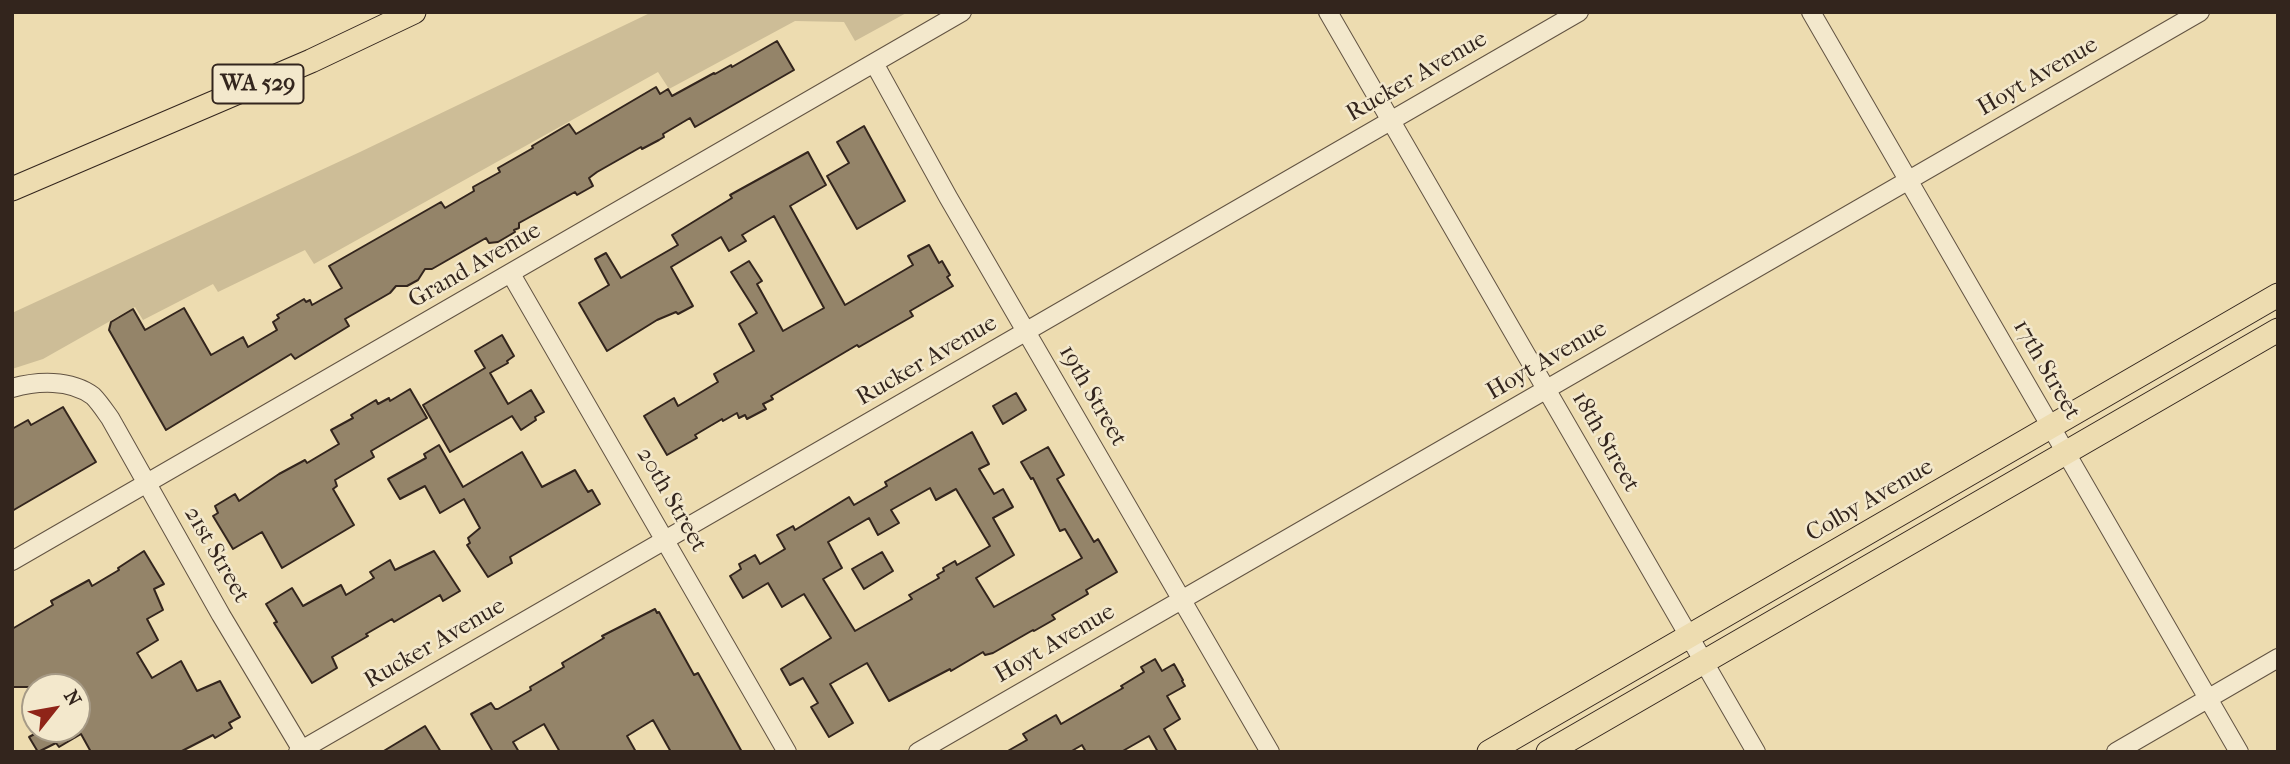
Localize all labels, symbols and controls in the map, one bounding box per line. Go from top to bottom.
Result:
street label: Rucker Avenue [1342,25,1492,129]
street label: Hoyt Avenue [1973,31,2103,123]
road number: WA 529 [212,64,304,104]
street label: Grand Avenue [404,217,546,315]
street label: Rucker Avenue [852,309,1002,413]
street label: Hoyt Avenue [1482,315,1612,407]
street label: 17th Street [2006,315,2086,425]
street label: 19th Street [1052,340,1132,452]
street label: 18th Street [1565,387,1645,497]
street label: 20th Street [630,443,712,557]
street label: Colby Avenue [1801,453,1939,549]
street label: 21st Street [177,502,255,608]
street label: Rucker Avenue [360,592,510,696]
street label: Hoyt Avenue [990,598,1120,690]
north arrow [21,673,91,743]
text: N [59,686,85,710]

